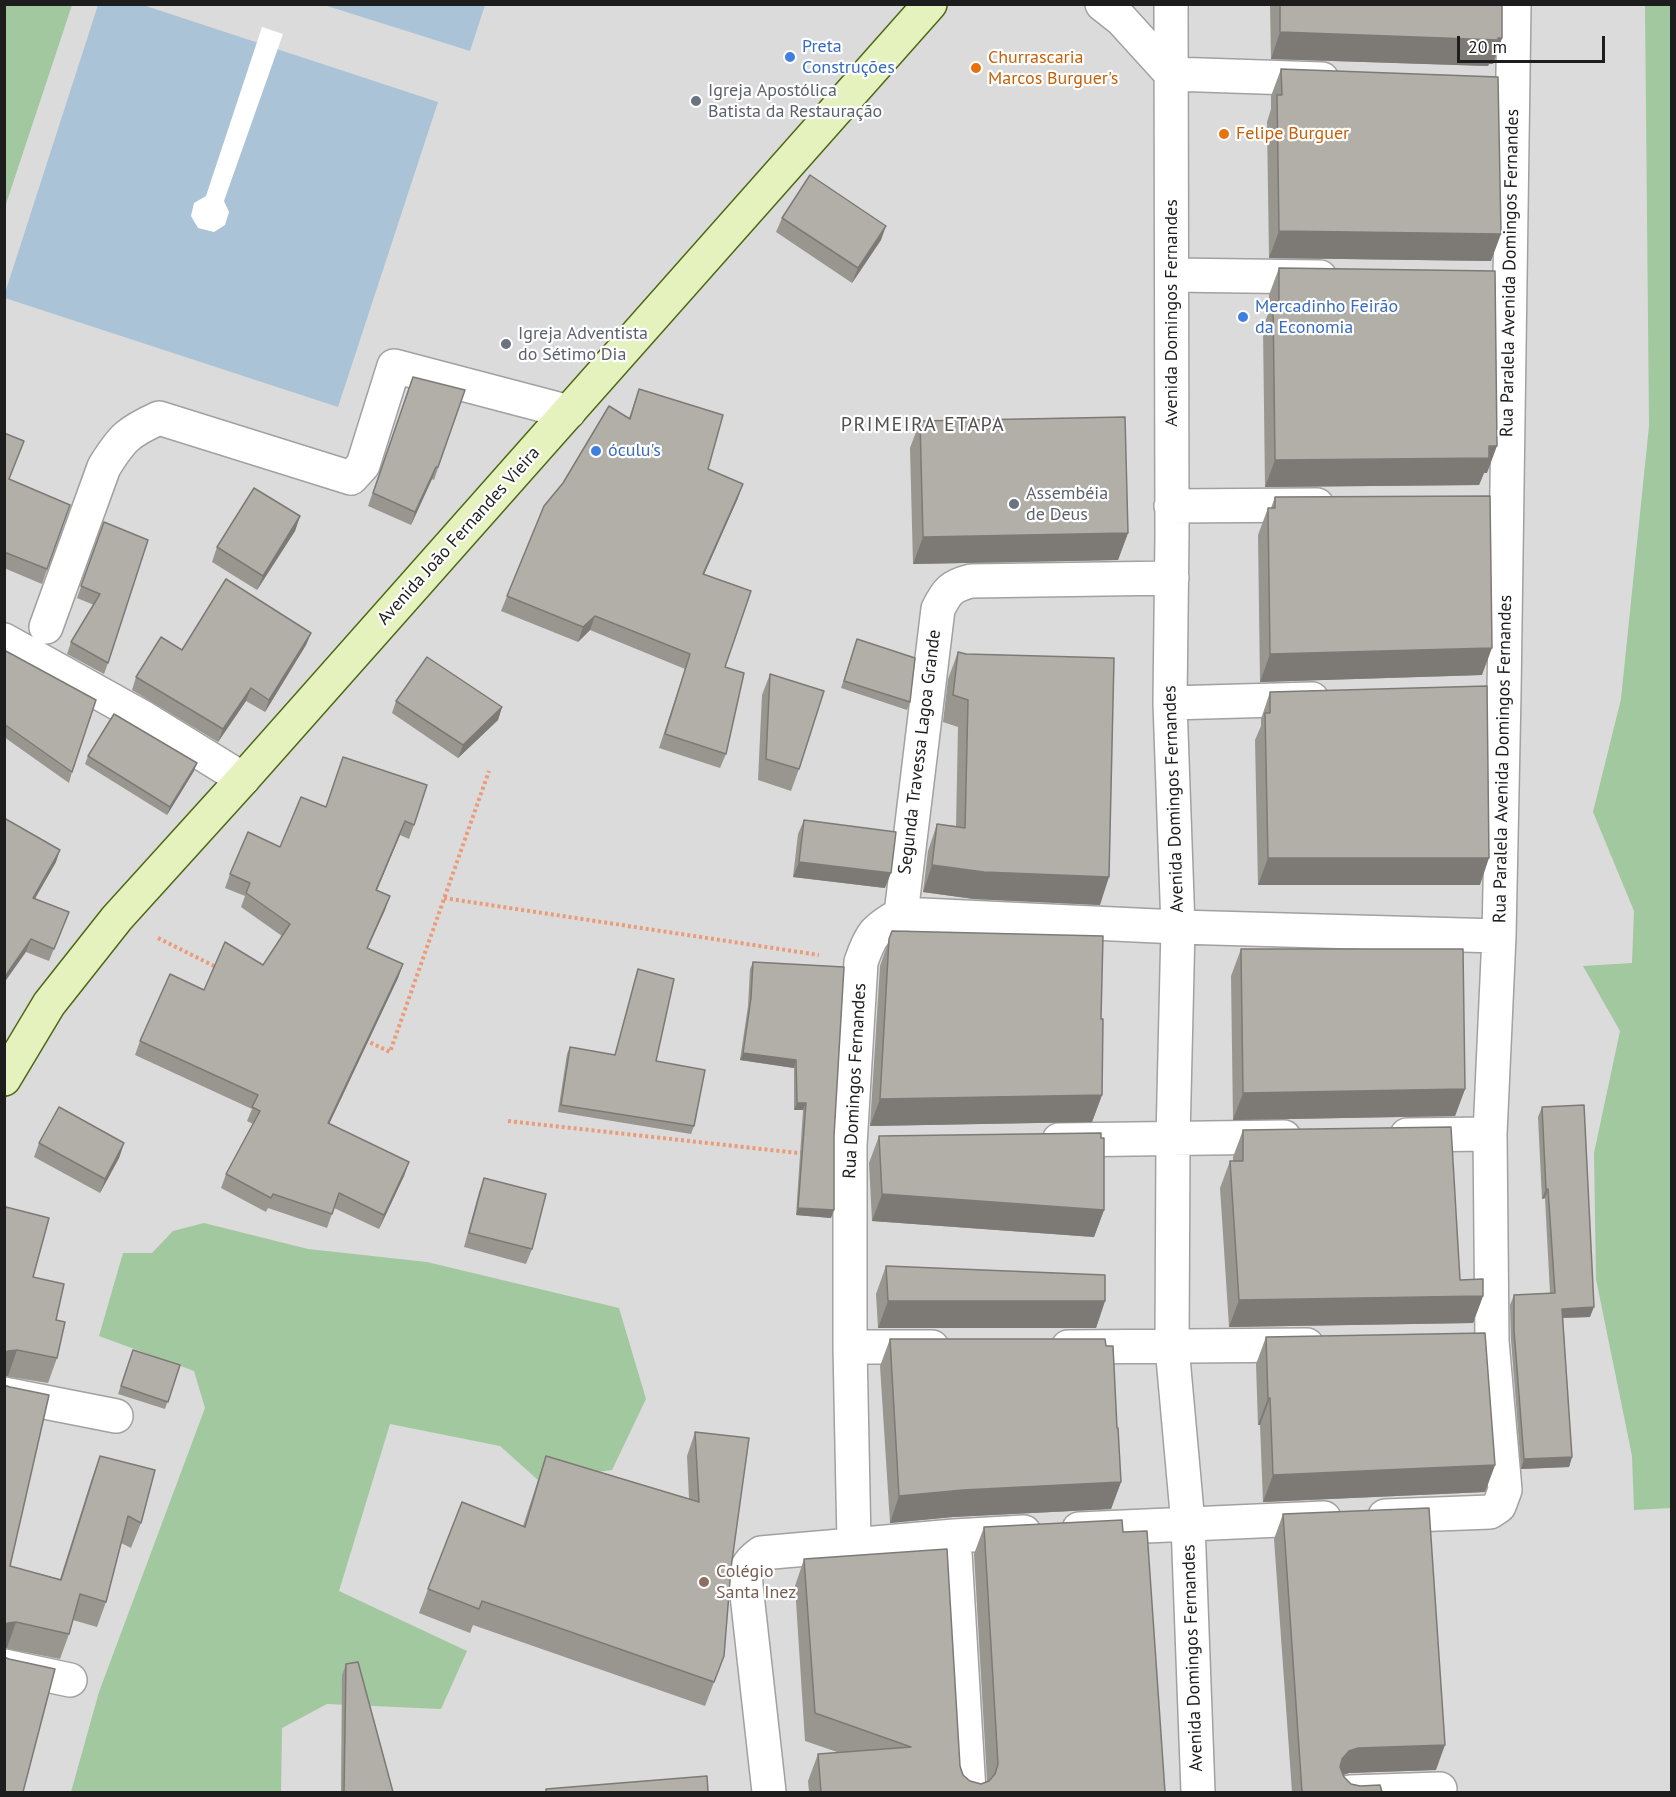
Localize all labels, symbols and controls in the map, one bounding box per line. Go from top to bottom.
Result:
scale bar [1460,24,1608,62]
text: 20 m [1468,35,1507,58]
place label: Preta Construções [802,36,895,78]
place label: Churrascaria Marcos Burguer's [988,47,1118,90]
marker: Preta Construções [783,50,797,64]
marker: Churrascaria Marcos Burguer's [969,61,983,75]
place label: Igreja Apostólica Batista da Restauração [708,80,882,122]
marker: Igreja Apostólica Batista da Restauração [689,94,703,108]
street label: Rua Paralela Avenida Domingos Fernandes [1496,109,1524,437]
place label: Felipe Burguer [1236,123,1349,145]
marker: Felipe Burguer [1217,127,1231,141]
street label: Avenida Domingos Fernandes [1161,199,1183,427]
place label: Mercadinho Feirão da Economia [1255,296,1398,338]
marker: Mercadinho Feirão da Economia [1236,310,1250,324]
place label: Igreja Adventista do Sétimo Dia [518,323,648,366]
marker: Igreja Adventista do Sétimo Dia [499,337,513,351]
district label: PRIMEIRA ETAPA [841,413,1005,437]
place label: óculu's [608,440,661,462]
street label: Avenida João Fernandes Vieira [373,442,545,630]
marker: óculu's [589,444,603,458]
place label: Assembéia de Deus [1026,483,1108,526]
marker: Assembéia de Deus [1007,497,1021,511]
street label: Rua Paralela Avenida Domingos Fernandes [1489,595,1517,923]
street label: Segunda Travessa Lagoa Grande [894,628,946,876]
street label: Avenida Domingos Fernandes [1159,685,1189,913]
street label: Rua Domingos Fernandes [839,983,871,1179]
street label: Avenida Domingos Fernandes [1178,1544,1208,1772]
place label: Colégio Santa Inez [716,1561,796,1604]
marker: Colégio Santa Inez [697,1575,711,1589]

